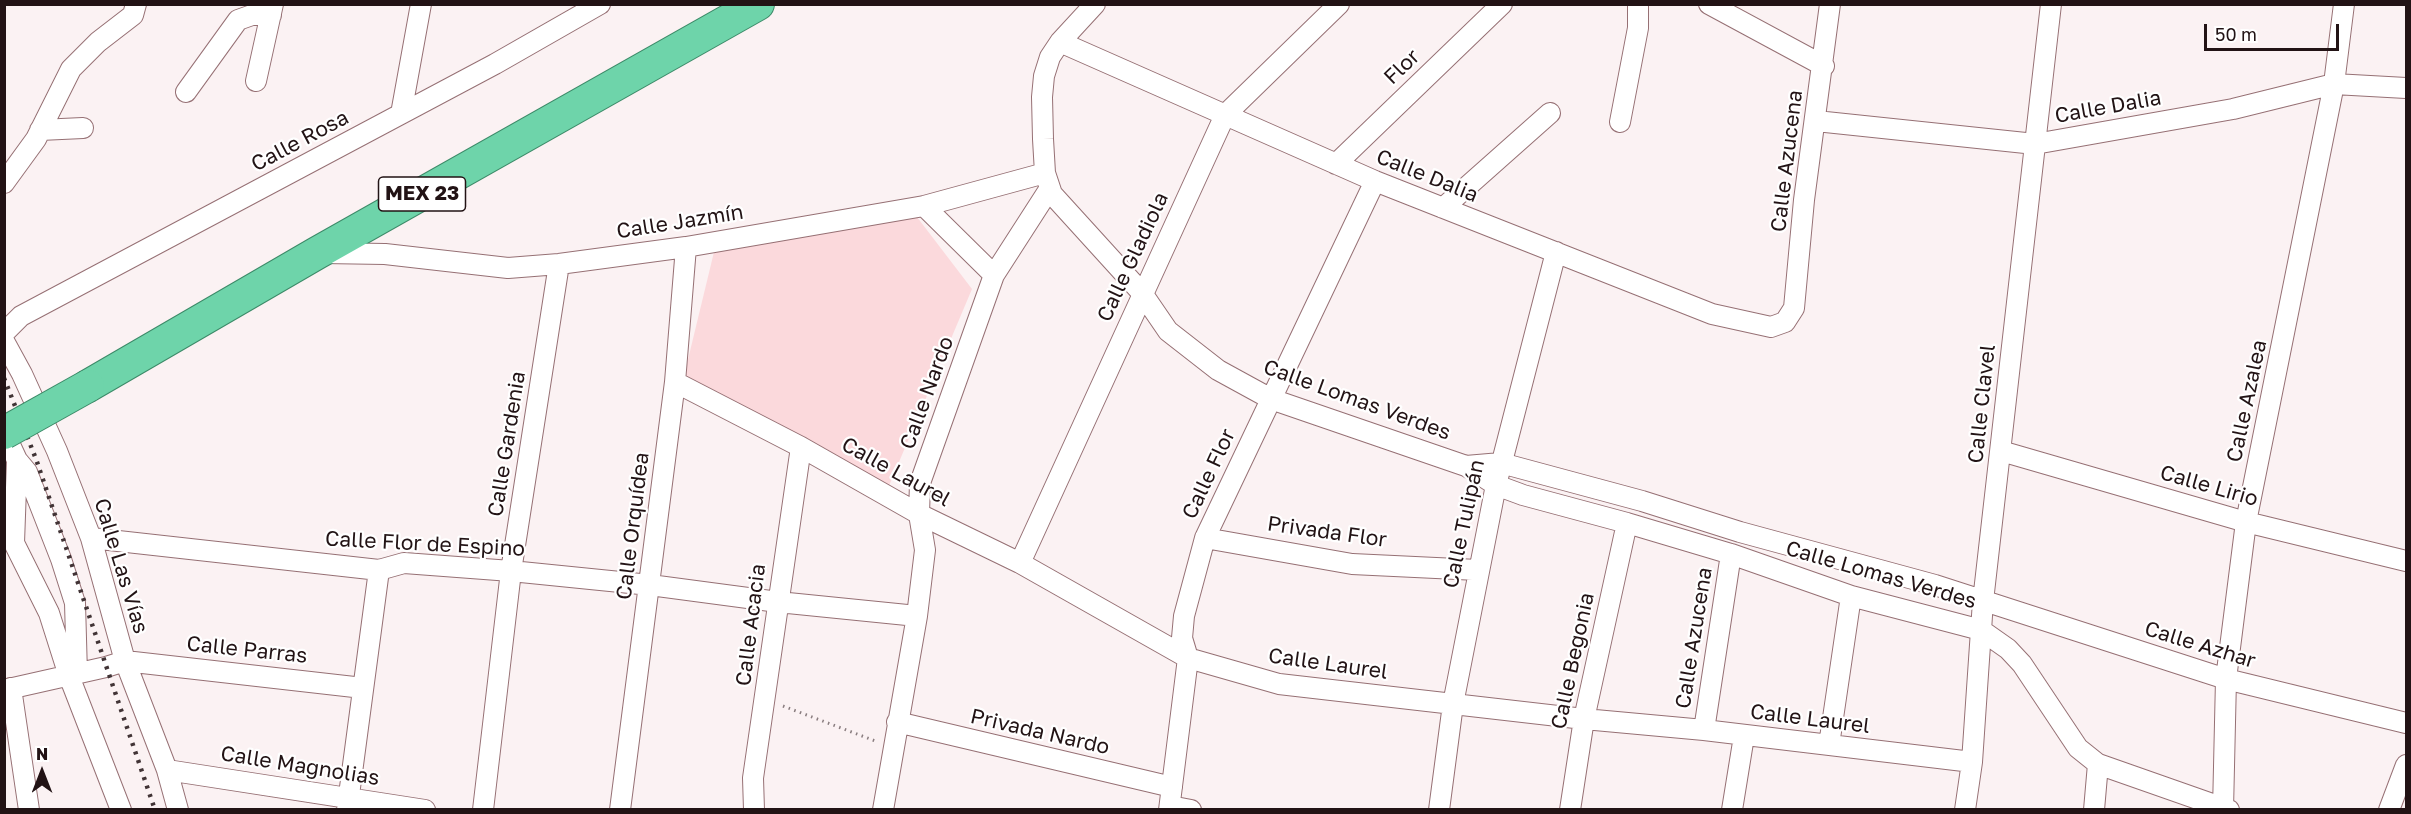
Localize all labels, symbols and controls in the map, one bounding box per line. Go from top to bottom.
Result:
scale bar [2207,12,2342,50]
text: 50 m [2215,23,2257,45]
street label: Flor [1379,44,1425,90]
street label: Calle Dalia [2053,85,2163,129]
street label: Calle Azucena [1766,89,1808,233]
street label: Calle Rosa [247,105,353,177]
street label: Calle Dalia [1372,144,1482,208]
road number: MEX 23 [378,177,466,211]
street label: Calle Gladiola [1092,188,1174,326]
street label: Calle Jazmín [615,200,745,244]
street label: Calle Nardo [895,333,959,453]
street label: Calle Azalea [2222,338,2272,464]
street label: Calle Clavel [1963,343,2001,465]
street label: Calle Lomas Verdes [1260,354,1454,446]
street label: Calle Gardenia [483,369,531,519]
street label: Calle Flor [1177,425,1241,523]
street label: Calle Laurel [837,432,955,512]
street label: Calle Orquídea [611,451,655,601]
street label: Calle Tulipán [1438,457,1490,591]
street label: Calle Lirio [2157,460,2261,512]
street label: Calle Las Vías [88,495,154,637]
street label: Privada Flor [1266,511,1388,553]
street label: Calle Flor de Espino [324,526,526,562]
street label: Calle Lomas Verdes [1783,536,1979,614]
street label: Calle Acacia [731,562,771,688]
street label: Calle Azucena [1670,565,1718,711]
street label: Calle Begonia [1546,590,1600,732]
street label: Calle Azhar [2141,616,2259,674]
street label: Calle Parras [185,631,309,669]
street label: Calle Laurel [1267,643,1389,685]
street label: Calle Laurel [1749,699,1871,739]
street label: Privada Nardo [968,704,1112,760]
street label: Calle Magnolias [219,741,381,791]
north arrow [12,742,72,802]
text: N [36,744,48,764]

